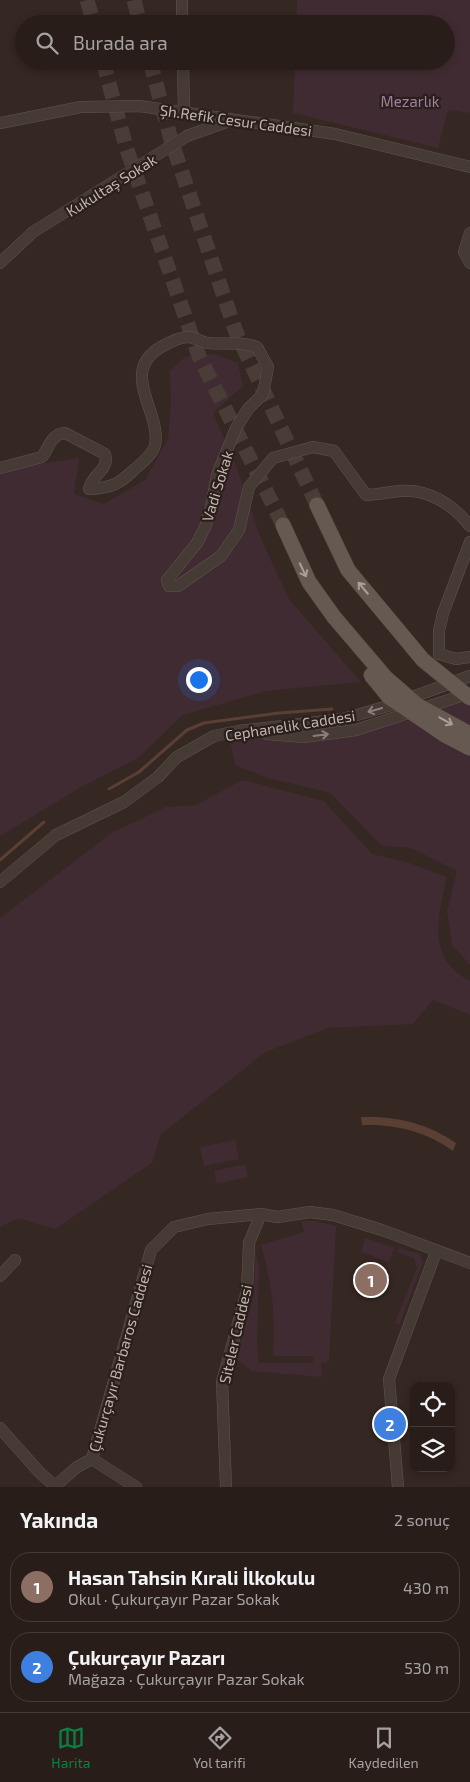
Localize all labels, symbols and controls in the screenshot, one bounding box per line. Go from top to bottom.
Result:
search box [15,15,455,70]
icon: search [33,29,61,57]
text: Burada ara [73,31,168,54]
park label: Mezarlık [381,92,440,110]
street label: Şh.Refik Cesur Caddesi [159,100,313,141]
street label: Kukultaş Sokak [62,150,160,221]
street label: Vadi Sokak [198,448,236,524]
one-way arrow [299,562,309,577]
one-way arrow [358,582,369,595]
your location [186,667,212,693]
street label: Cephanelik Caddesi [224,706,356,744]
one-way arrow [367,706,383,716]
one-way arrow [438,716,452,726]
one-way arrow [313,730,329,740]
pin: 1 [355,1261,387,1299]
street label: Çukurçayır Barbaros Caddesi [85,1262,156,1454]
street label: Siteler Caddesi [215,1283,255,1385]
map controls [410,1382,455,1472]
button: locate [410,1382,455,1427]
pin: 2 [374,1405,406,1443]
button: layers [410,1427,455,1472]
text: Yakında [20,1507,98,1532]
text: 2 sonuç [394,1510,450,1529]
text: Hasan Tahsin Kırali İlkokulu [68,1566,315,1589]
text: 1 [34,1578,40,1597]
text: 430 m [403,1578,449,1597]
text: Okul · Çukurçayır Pazar Sokak [68,1589,280,1608]
text: Çukurçayır Pazarı [68,1646,225,1669]
text: 2 [32,1658,42,1677]
text: 530 m [404,1658,449,1677]
text: Mağaza · Çukurçayır Pazar Sokak [68,1669,305,1688]
tab: Harita [51,1724,91,1771]
tab: Yol tarifi [193,1724,246,1771]
tab: Kaydedilen [349,1724,419,1771]

